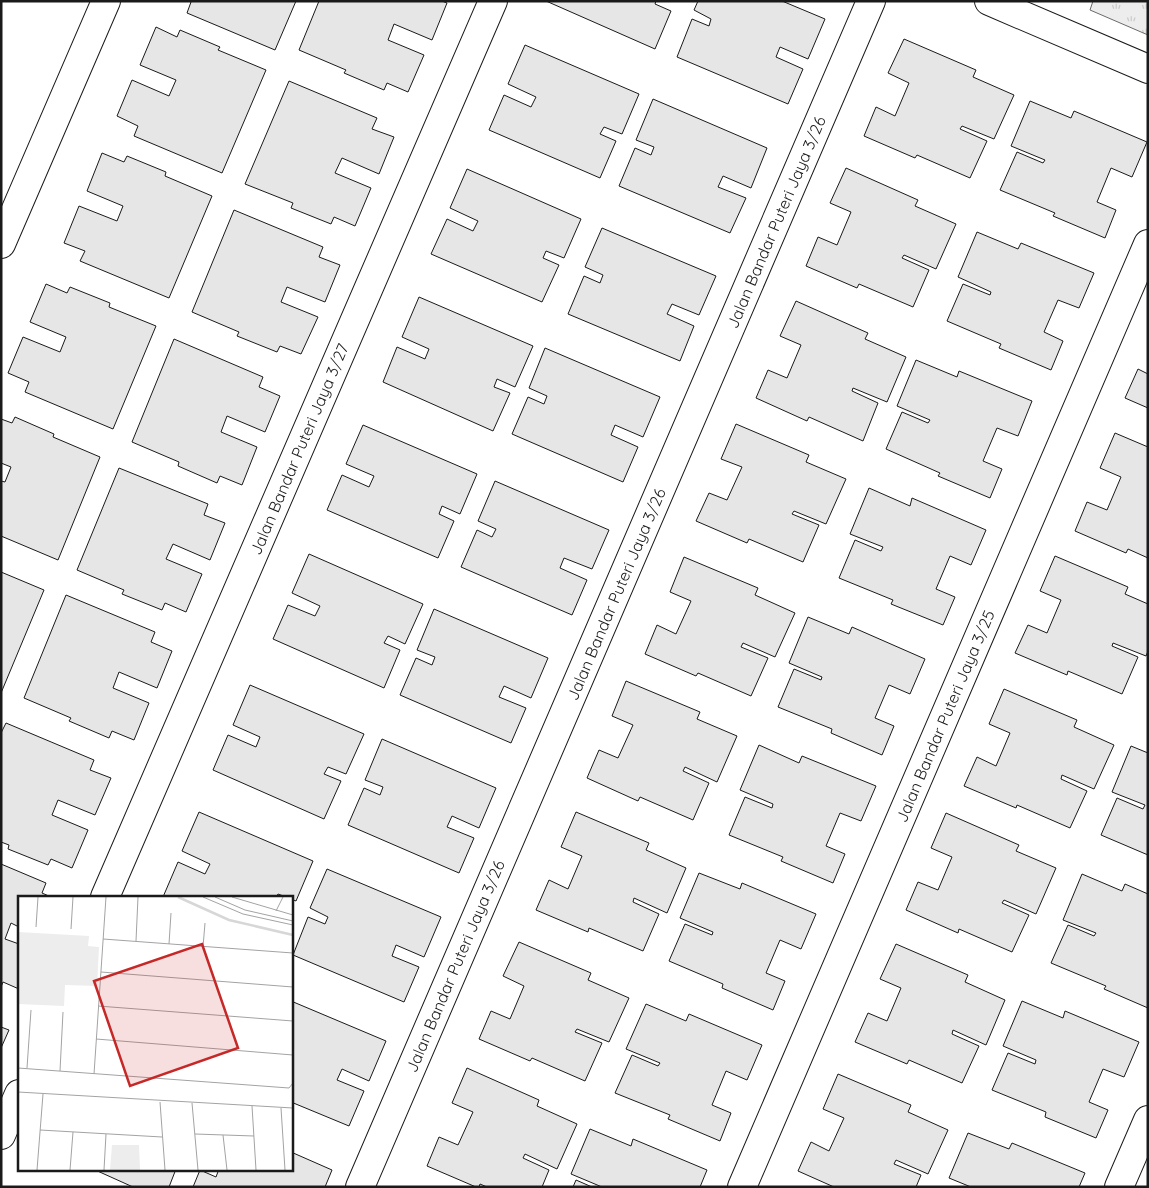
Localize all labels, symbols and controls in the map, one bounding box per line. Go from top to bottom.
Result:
street label: Jalan Bandar Puteri Jaya 3/26 [722,113,830,331]
street label: Jalan Bandar Puteri Jaya 3/27 [245,340,353,558]
street label: Jalan Bandar Puteri Jaya 3/26 [562,485,670,703]
street label: Jalan Bandar Puteri Jaya 3/25 [891,607,999,825]
street label: Jalan Bandar Puteri Jaya 3/26 [401,857,509,1075]
inset map [18,896,292,1170]

